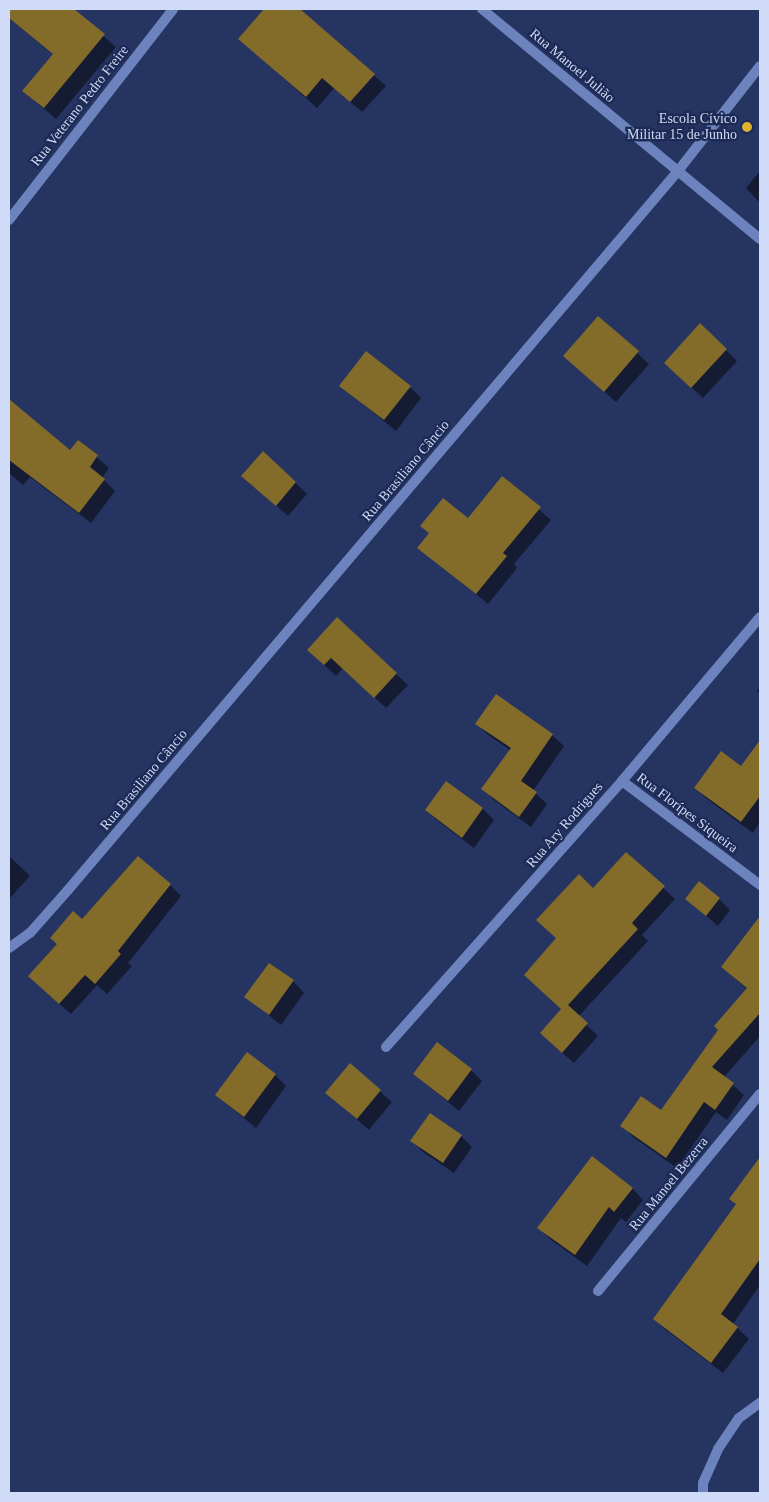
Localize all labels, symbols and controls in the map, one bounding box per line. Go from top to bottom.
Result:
street label: Rua Manoel Julião [526,26,618,106]
street label: Rua Veterano Pedro Freire [28,42,132,170]
place label: Escola Cívico Militar 15 de Junho [627,111,737,144]
marker: Escola Cívico Militar 15 de Junho [741,121,753,133]
street label: Rua Brasiliano Câncio [359,417,453,525]
street label: Rua Brasiliano Câncio [97,726,191,834]
street label: Rua Florípes Siqueira [633,770,741,856]
street label: Rua Ary Rodrigues [523,778,607,872]
street label: Rua Manoel Bezerra [626,1134,712,1234]

